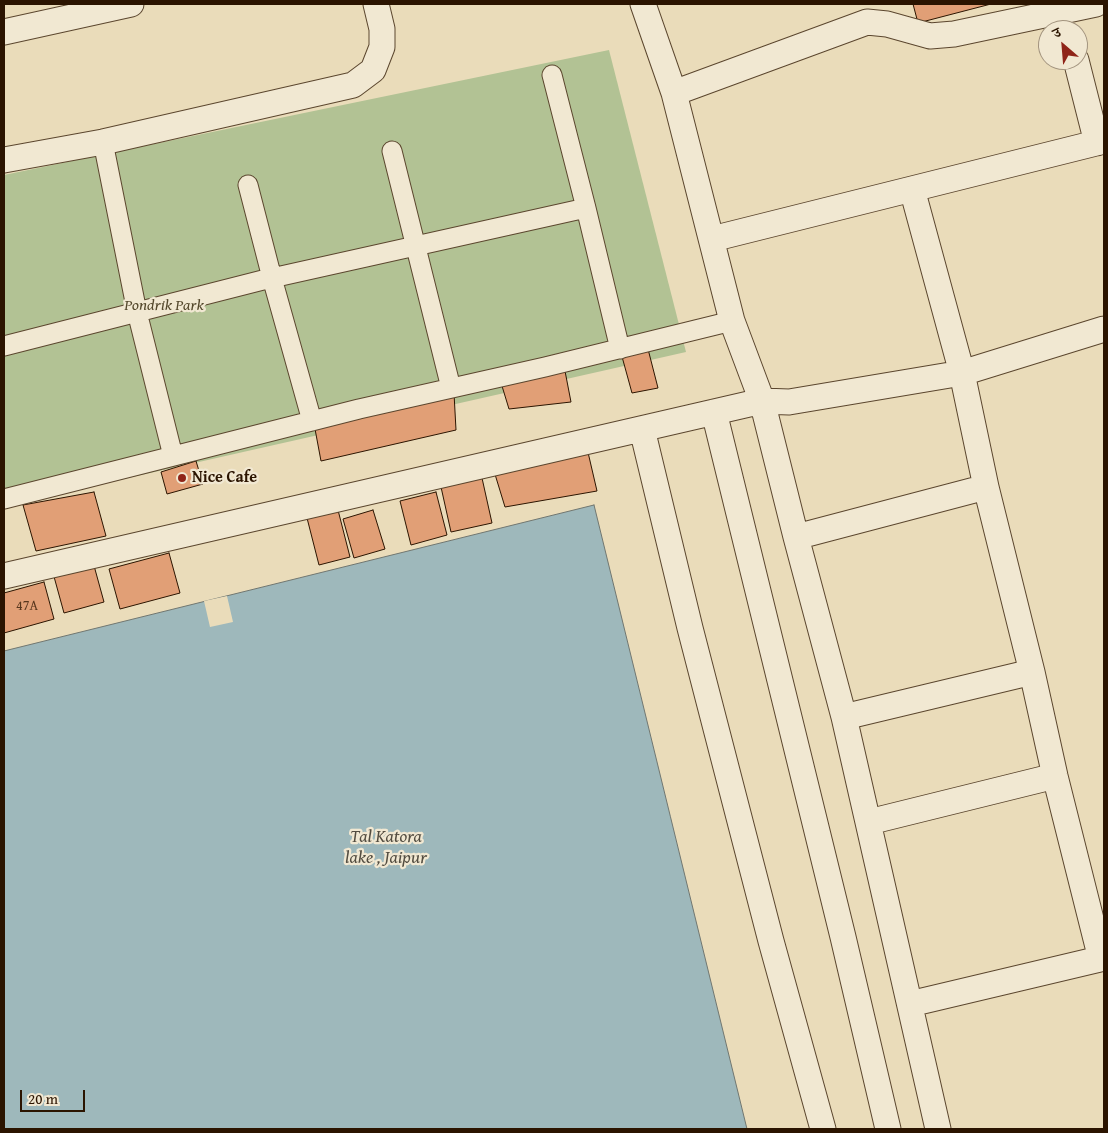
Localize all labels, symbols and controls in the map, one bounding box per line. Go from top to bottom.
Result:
north arrow [1038,20,1088,70]
text: उ [1049,22,1064,43]
park label: Pondrik Park [124,296,204,316]
place label: Nice Cafe [192,468,257,488]
marker: Nice Cafe [176,472,188,484]
house number: 47A [16,598,38,614]
water label: Tal Katora lake , Jaipur [345,826,427,869]
scale bar [22,1080,88,1112]
text: 20 m [28,1088,58,1109]

